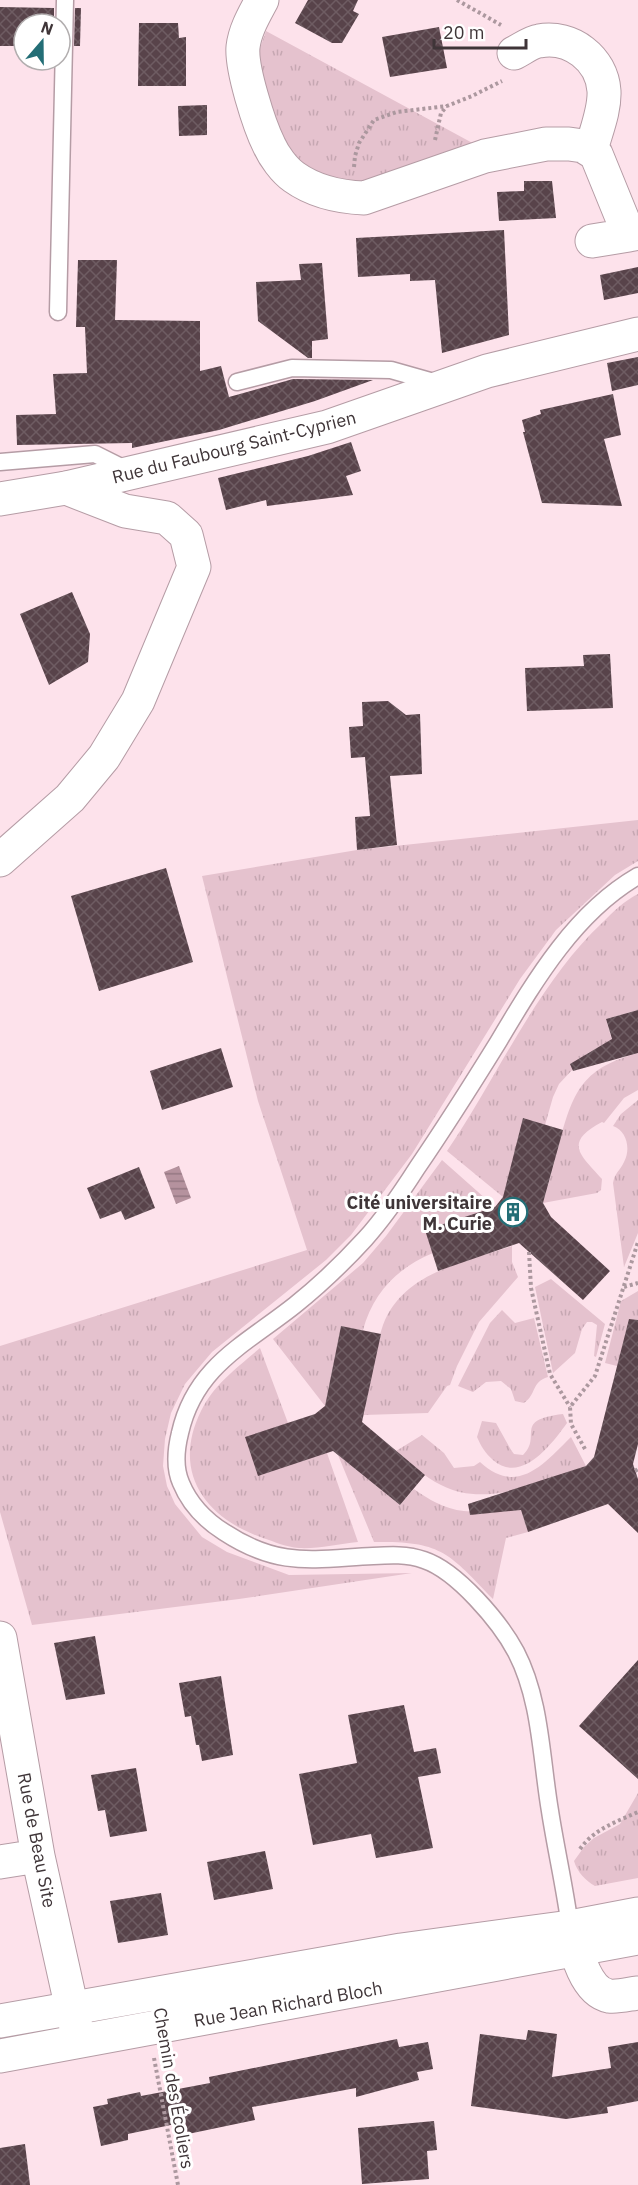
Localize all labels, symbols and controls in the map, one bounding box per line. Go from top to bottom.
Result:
north arrow [12,12,72,72]
scale bar [434,12,526,50]
text: N [38,17,56,39]
text: 20 m [443,21,485,44]
street label: Rue du Faubourg Saint-Cyprien [110,406,358,488]
place label: Cité universitaire M. Curie [347,1191,492,1235]
building icon: Cité universitaire M. Curie [497,1196,529,1228]
street label: Rue de Beau Site [13,1770,61,1910]
street label: Rue Jean Richard Bloch [192,1976,384,2032]
street label: Chemin des Écoliers [148,2006,200,2170]

